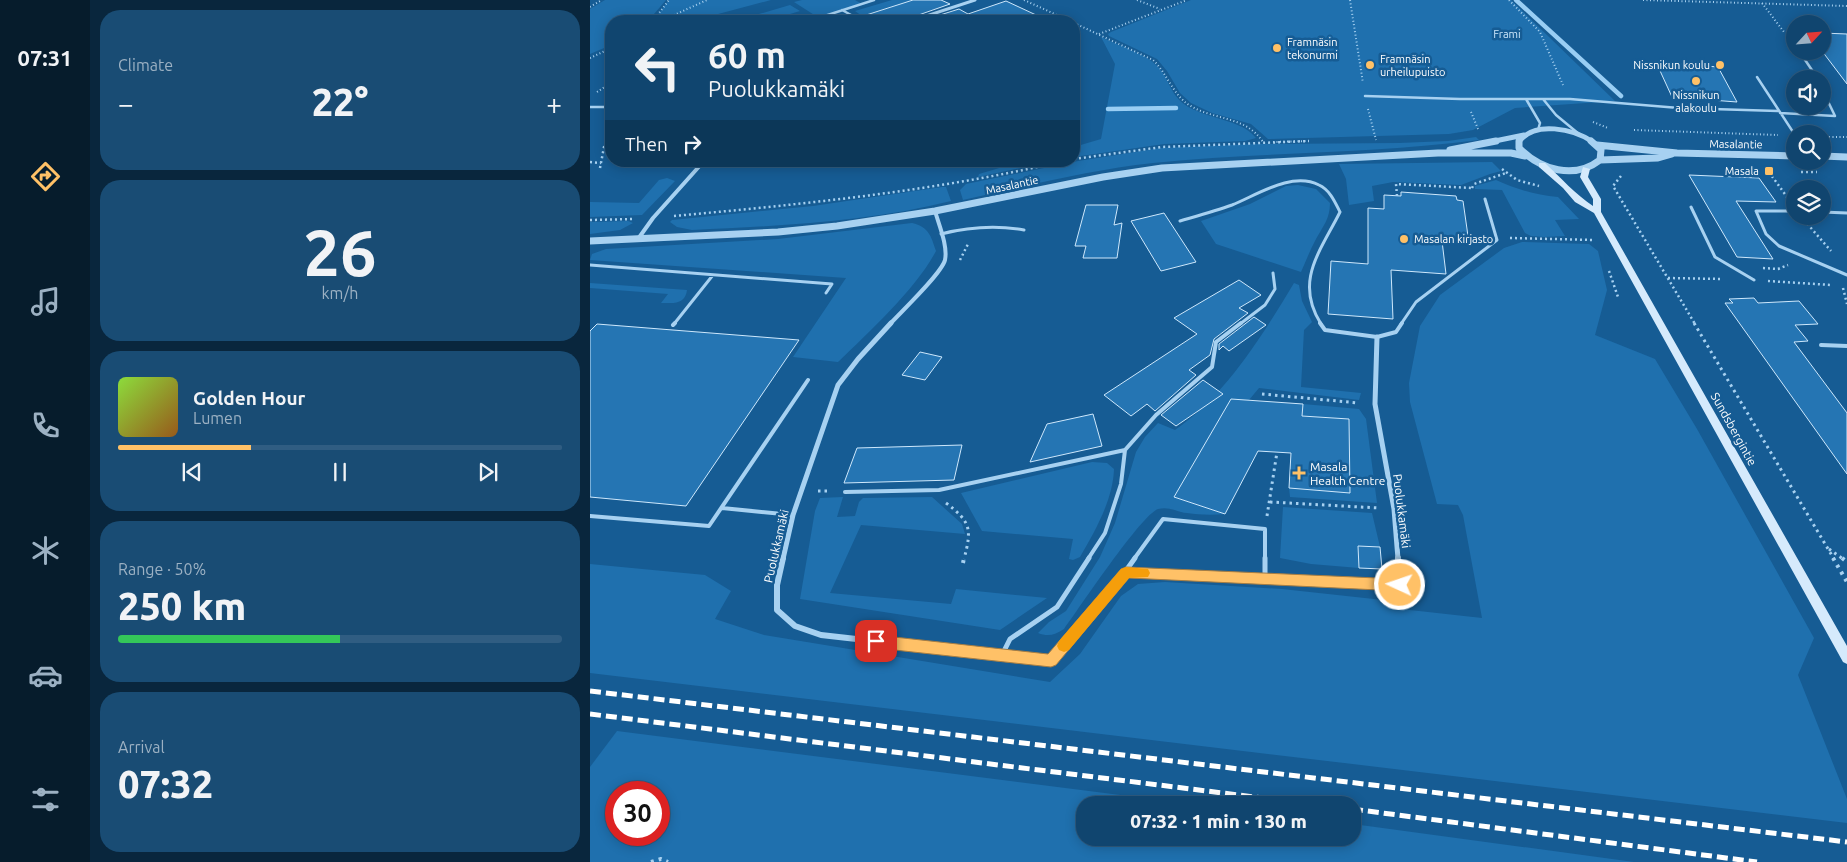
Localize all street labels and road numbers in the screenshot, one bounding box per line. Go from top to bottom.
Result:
street label: Masalantie [1709,138,1763,150]
street label: Masalantie [985,174,1039,196]
street label: Sundsbergintie [1709,390,1759,468]
street label: Puolukkamäki [1391,473,1413,549]
street label: Puolukkamäki [761,508,791,584]

